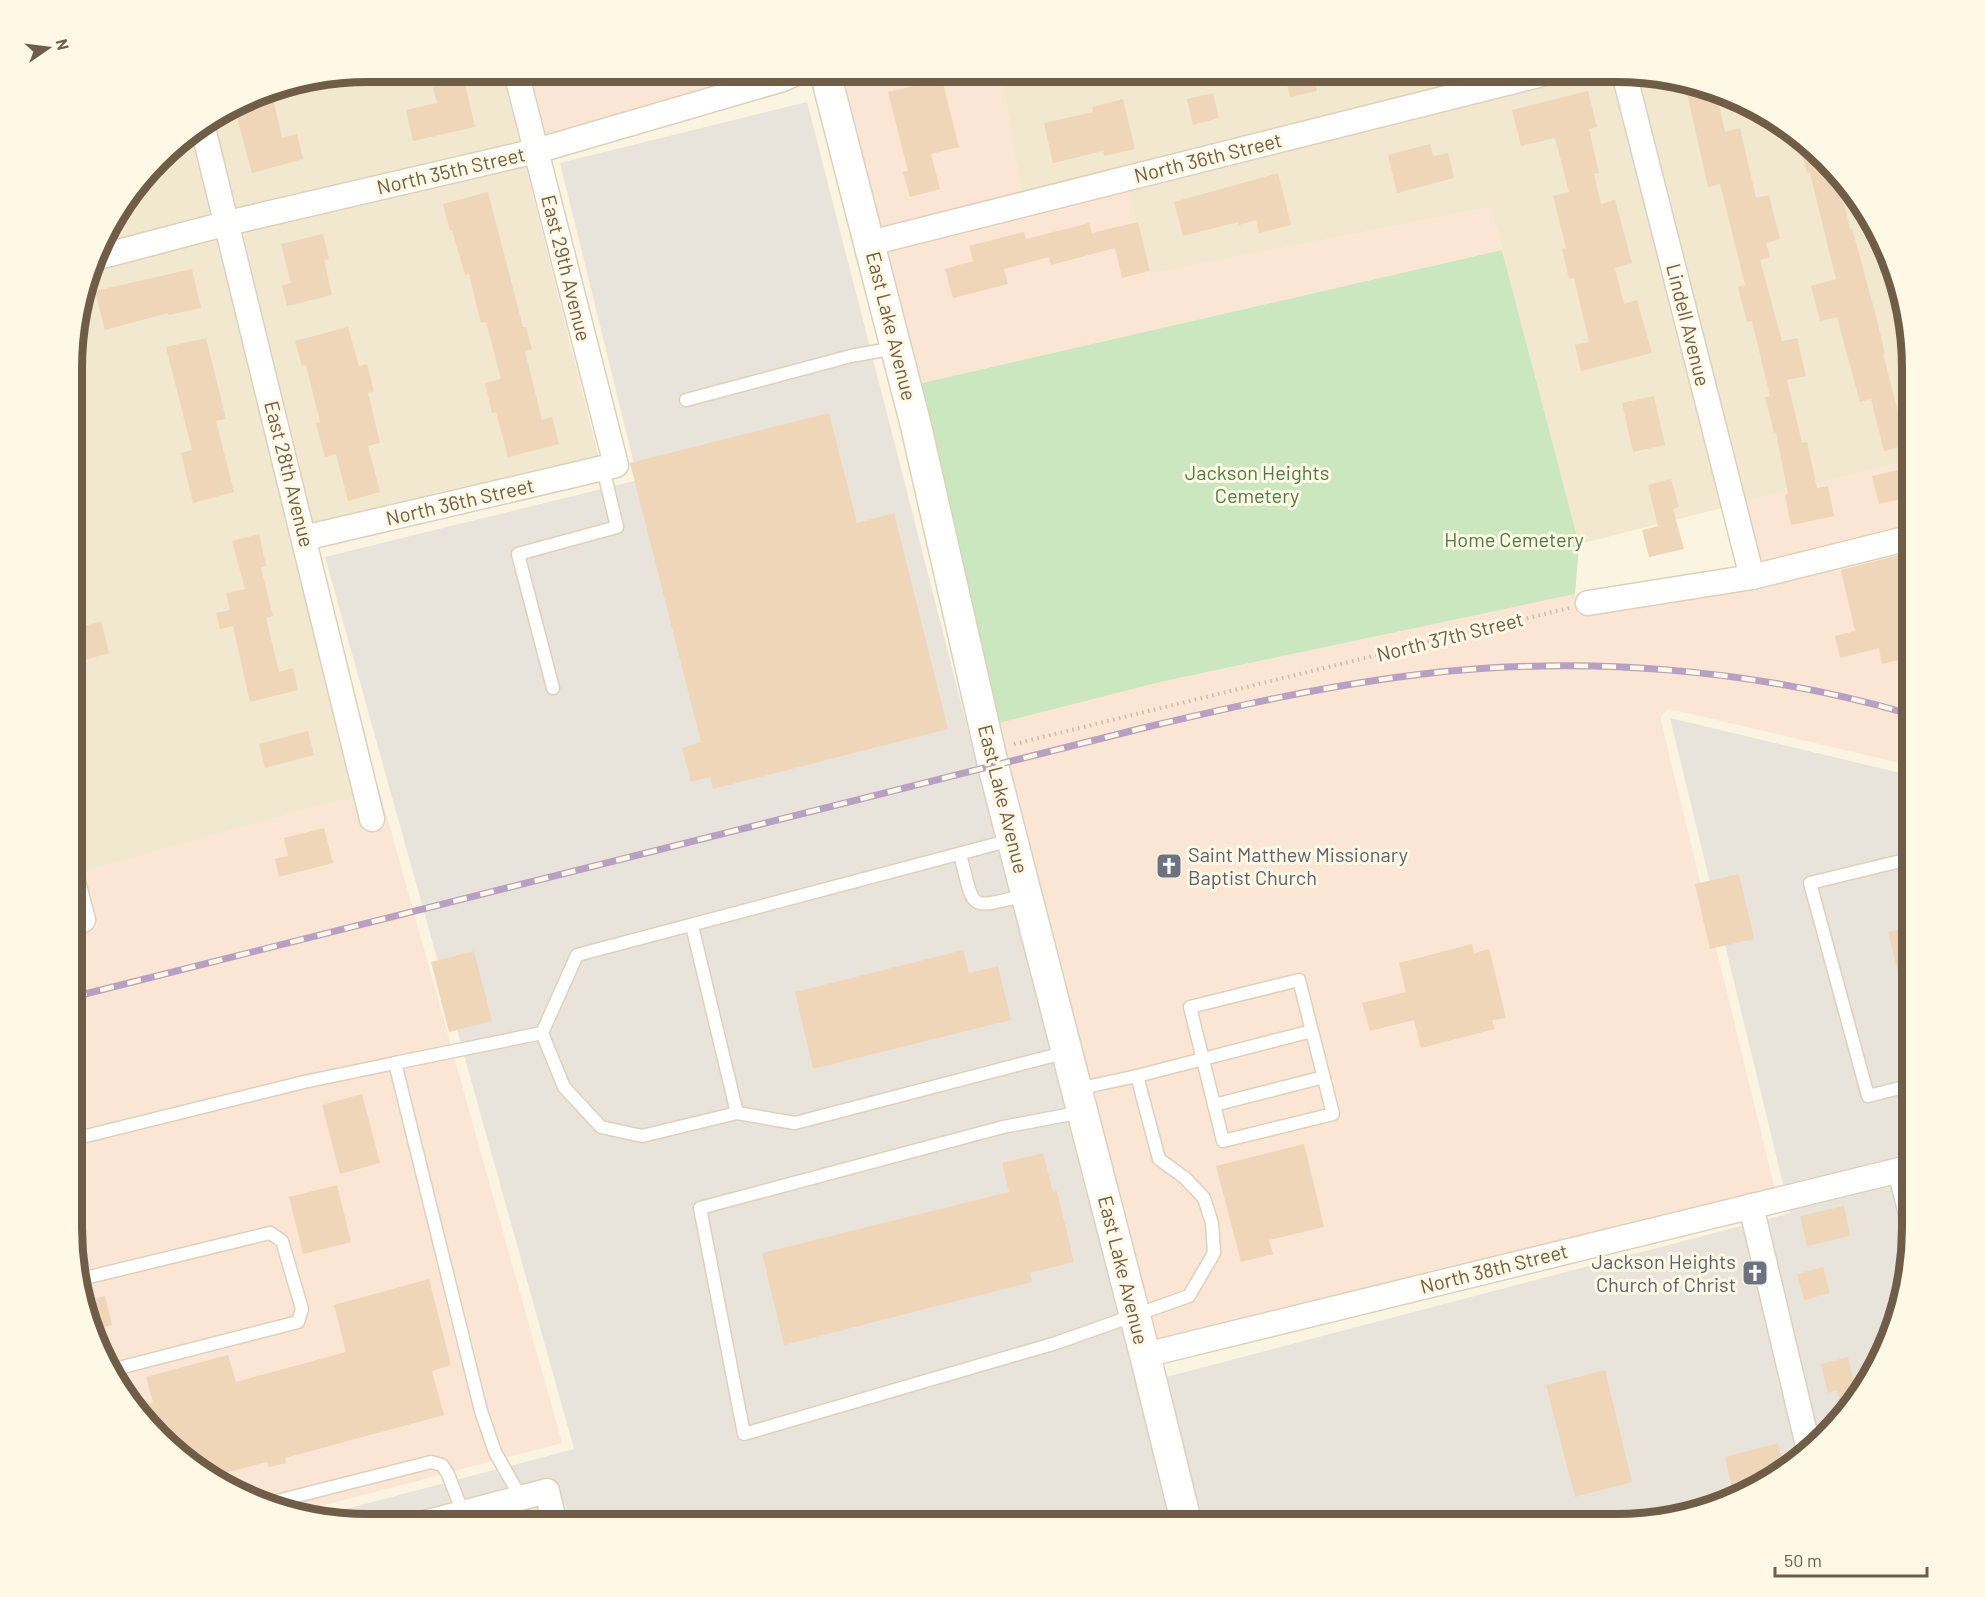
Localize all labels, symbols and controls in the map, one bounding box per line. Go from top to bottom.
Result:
north arrow [18,18,78,78]
text: N [53,37,74,52]
street label: North 36th Street [1131,127,1284,187]
street label: North 35th Street [374,141,527,199]
street label: East 29th Avenue [537,192,597,343]
street label: East Lake Avenue [862,249,922,403]
street label: Lindell Avenue [1662,261,1716,389]
street label: East 28th Avenue [260,398,320,549]
park label: Jackson Heights Cemetery [1185,460,1329,507]
street label: North 36th Street [383,472,536,530]
park label: Home Cemetery [1444,527,1584,551]
street label: North 37th Street [1374,606,1526,666]
street label: East Lake Avenue [974,722,1034,876]
place label: Saint Matthew Missionary Baptist Church [1188,842,1408,889]
church icon: Saint Matthew Missionary Baptist Church [1154,851,1184,881]
street label: East Lake Avenue [1094,1193,1154,1347]
street label: North 38th Street [1417,1238,1570,1298]
place label: Jackson Heights Church of Christ [1591,1249,1736,1296]
church icon: Jackson Heights Church of Christ [1740,1258,1770,1288]
scale bar [1775,1540,1926,1578]
text: 50 m [1784,1549,1822,1571]

